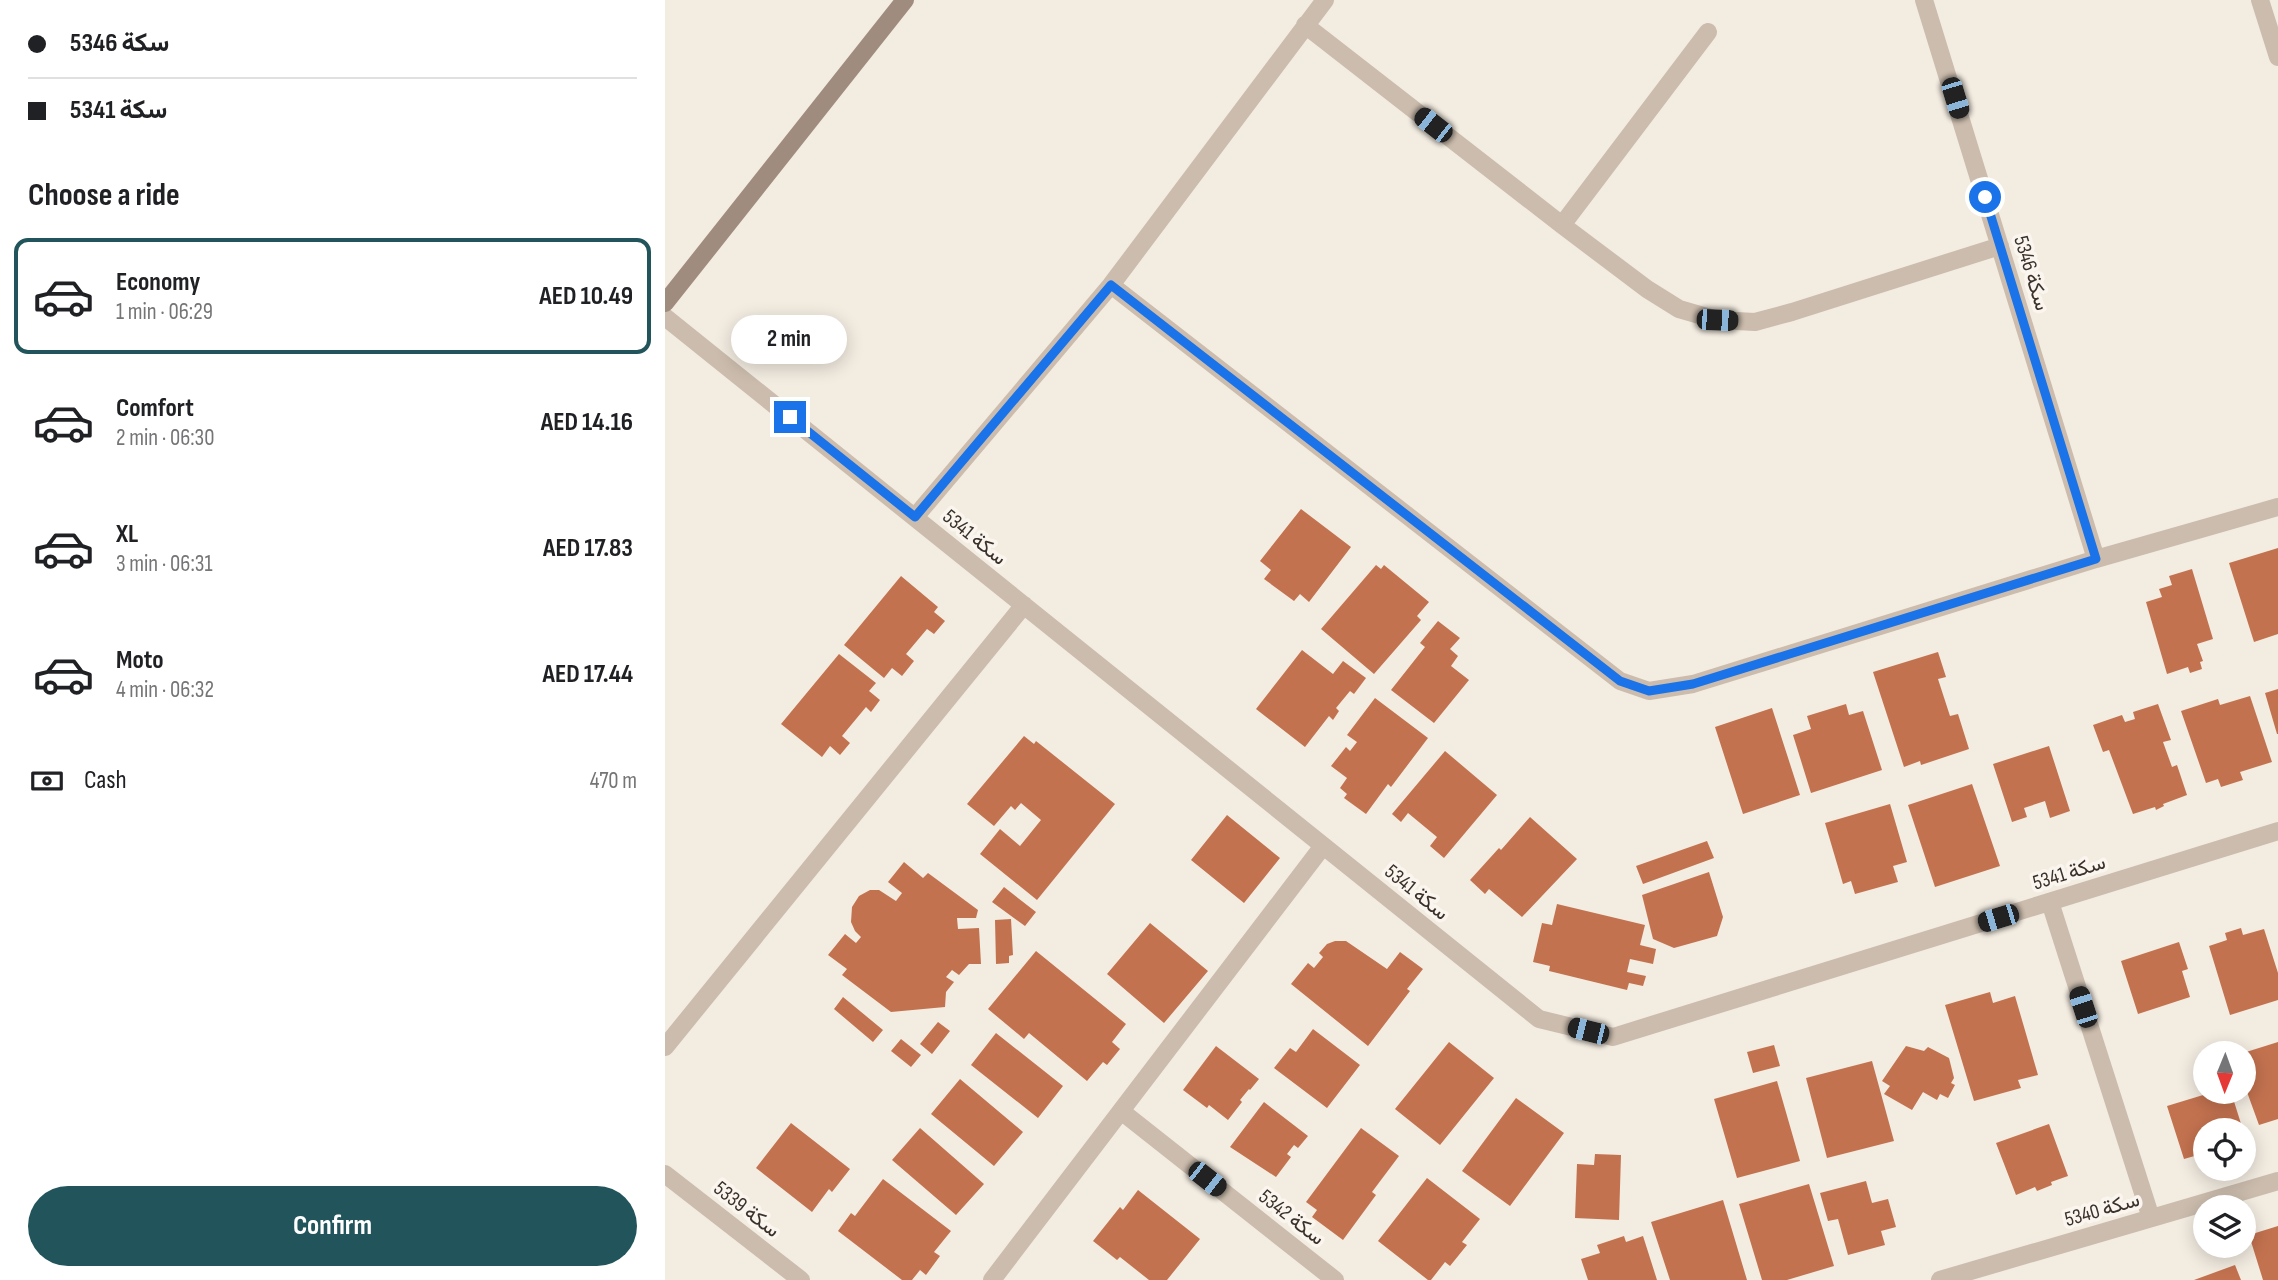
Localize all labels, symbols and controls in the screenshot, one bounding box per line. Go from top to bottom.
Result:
text: سكة 5346 [70,28,169,59]
car [1939,75,1972,121]
text: سكة 5341 [70,95,167,126]
car [1410,104,1457,146]
text: Choose a ride [28,176,180,215]
route start [1969,181,2001,213]
street label: سكة 5346 [2008,233,2055,314]
icon: car [32,265,95,328]
text: Economy [116,267,200,298]
text: AED 10.49 [539,281,633,312]
text: 1 min · 06:29 [116,298,213,326]
car [1696,309,1739,331]
callout: 2 min [732,316,848,364]
text: 2 min [767,325,811,353]
icon: car [32,391,95,454]
text: Comfort [116,393,194,424]
route end [774,401,806,433]
text: AED 14.16 [541,407,633,438]
text: 2 min · 06:30 [116,424,215,452]
street label: سكة 5341 [938,504,1012,571]
icon: car [32,517,95,580]
text: XL [116,519,138,550]
text: AED 17.83 [543,533,633,564]
text: 3 min · 06:31 [116,550,212,578]
icon: car [32,643,95,706]
text: Moto [116,645,164,676]
text: AED 17.44 [543,659,633,690]
text: 4 min · 06:32 [116,676,214,704]
icon: cash [28,762,66,800]
text: Cash [84,765,127,796]
text: 470 m [590,767,637,795]
street label: سكة 5341 [2030,850,2109,895]
street label: سكة 5341 [1380,859,1454,926]
car [1975,902,2022,934]
car [2067,984,2100,1030]
car [1566,1016,1611,1046]
north arrow [2193,1041,2256,1104]
map controls [2193,1041,2256,1258]
button: locate [2193,1118,2256,1181]
car [1184,1158,1231,1200]
street label: سكة 5339 [709,1176,785,1243]
street label: سكة 5342 [1254,1184,1329,1251]
button: Confirm [28,1186,637,1266]
street label: سكة 5340 [2062,1187,2143,1232]
button: layers [2193,1195,2256,1258]

